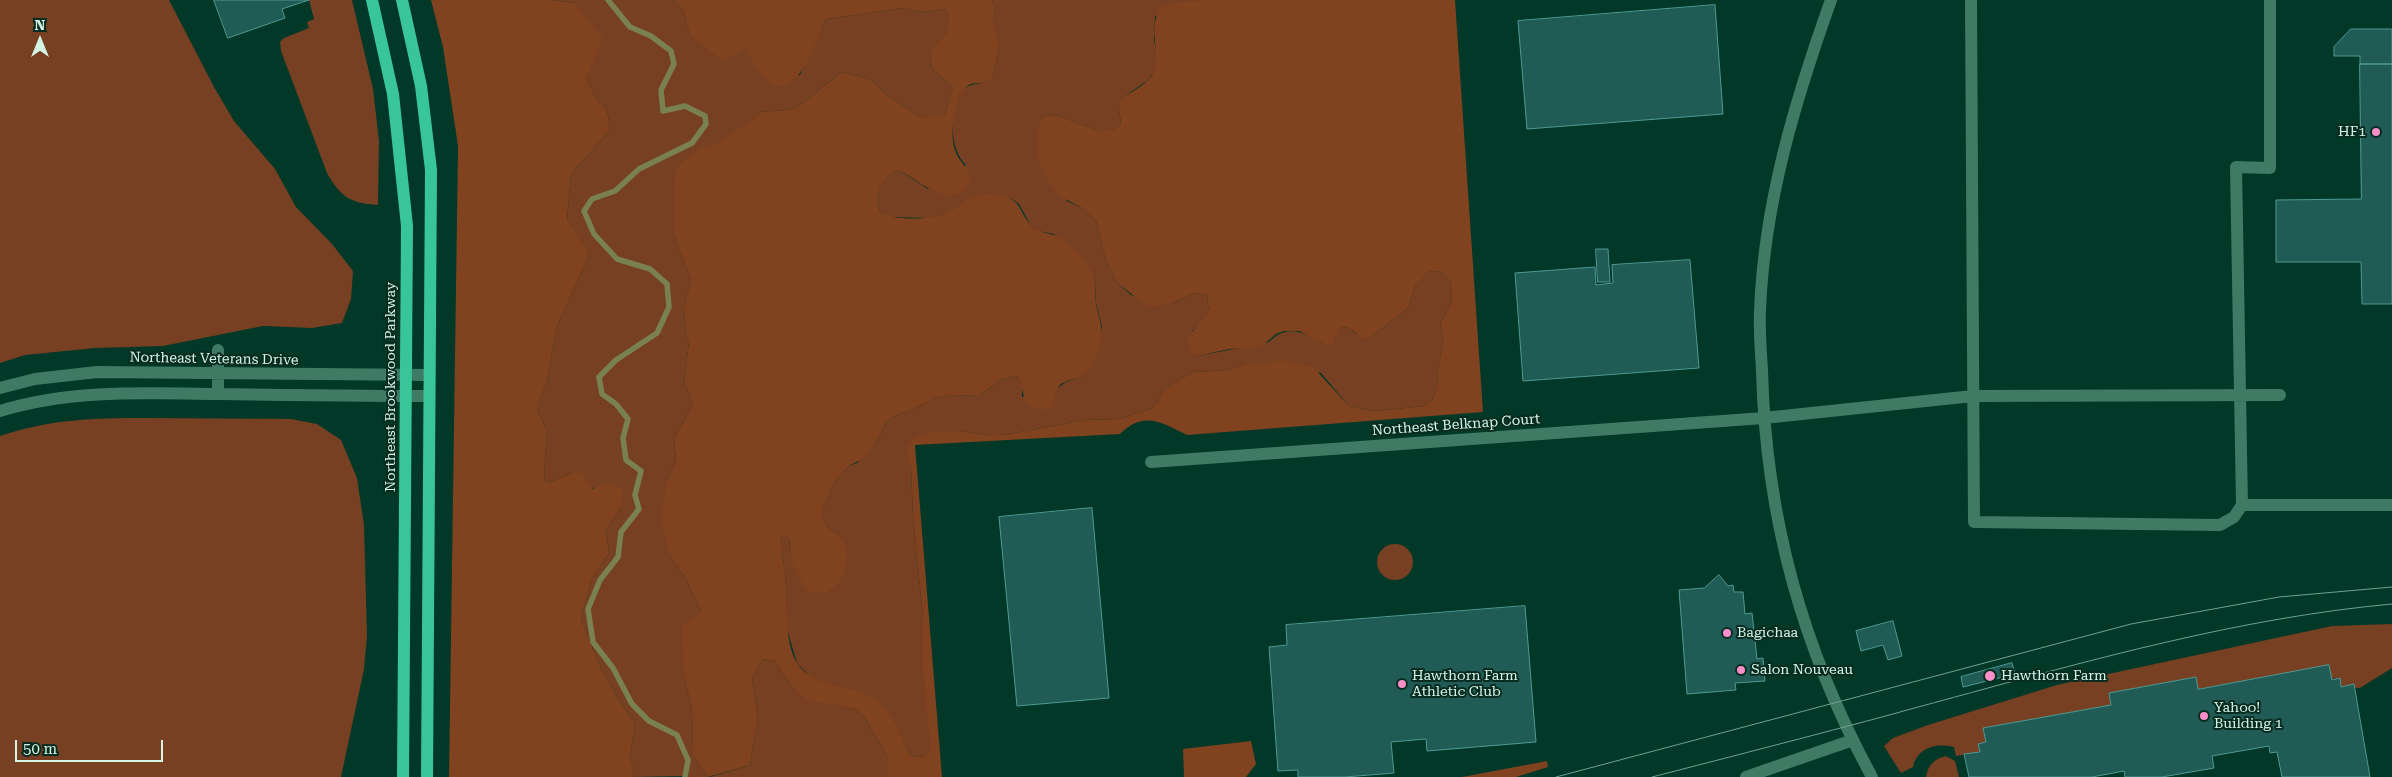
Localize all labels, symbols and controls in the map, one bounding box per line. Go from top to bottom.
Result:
north arrow [15,15,65,65]
text: N [35,17,45,33]
place label: HF1 [2338,124,2366,140]
marker: HF1 [2370,126,2382,138]
street label: Northeast Brookwood Parkway [383,282,399,492]
street label: Northeast Veterans Drive [129,349,299,369]
street label: Northeast Belknap Court [1371,411,1541,439]
place label: Bagichaa [1737,625,1798,641]
marker: Bagichaa [1721,627,1733,639]
place label: Salon Nouveau [1751,662,1853,678]
marker: Salon Nouveau [1735,664,1747,676]
place label: Hawthorn Farm Athletic Club [1412,668,1518,700]
place label: Hawthorn Farm [2001,668,2107,684]
marker: Hawthorn Farm [1983,669,1997,683]
marker: Hawthorn Farm Athletic Club [1396,678,1408,690]
place label: Yahoo! Building 1 [2214,700,2283,732]
marker: Yahoo! Building 1 [2198,710,2210,722]
scale bar [18,730,165,762]
text: 50 m [23,740,57,758]

